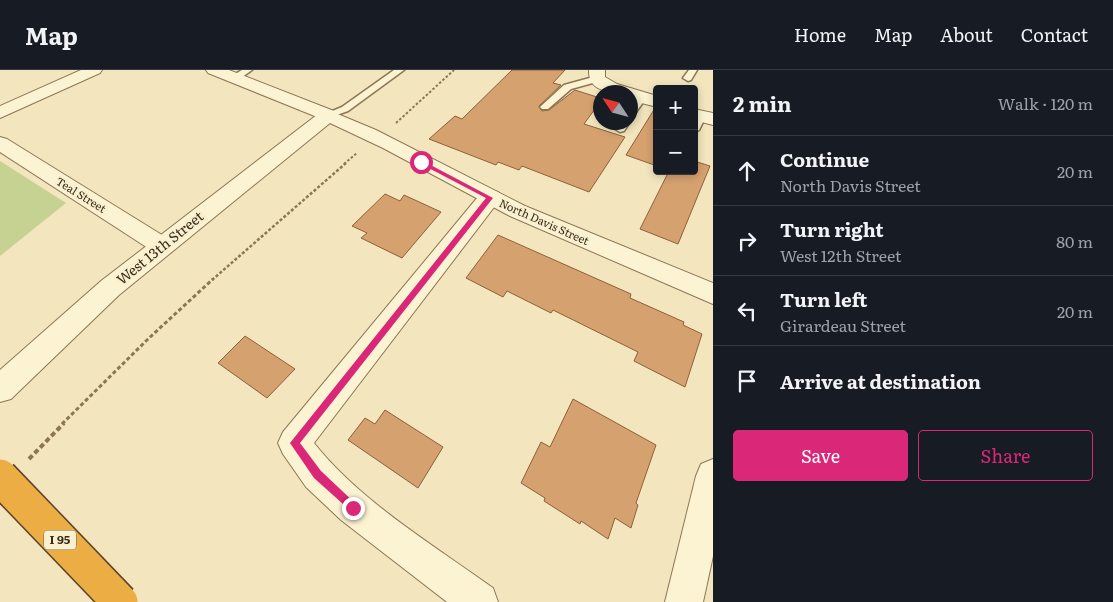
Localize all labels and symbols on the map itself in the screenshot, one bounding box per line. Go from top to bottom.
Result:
north arrow [593,85,638,130]
route start [410,151,433,174]
street label: Teal Street [53,172,110,216]
street label: North Davis Street [497,194,592,248]
street label: West 13th Street [112,206,207,289]
route end [342,497,365,520]
road number: I 95 [44,530,76,550]

